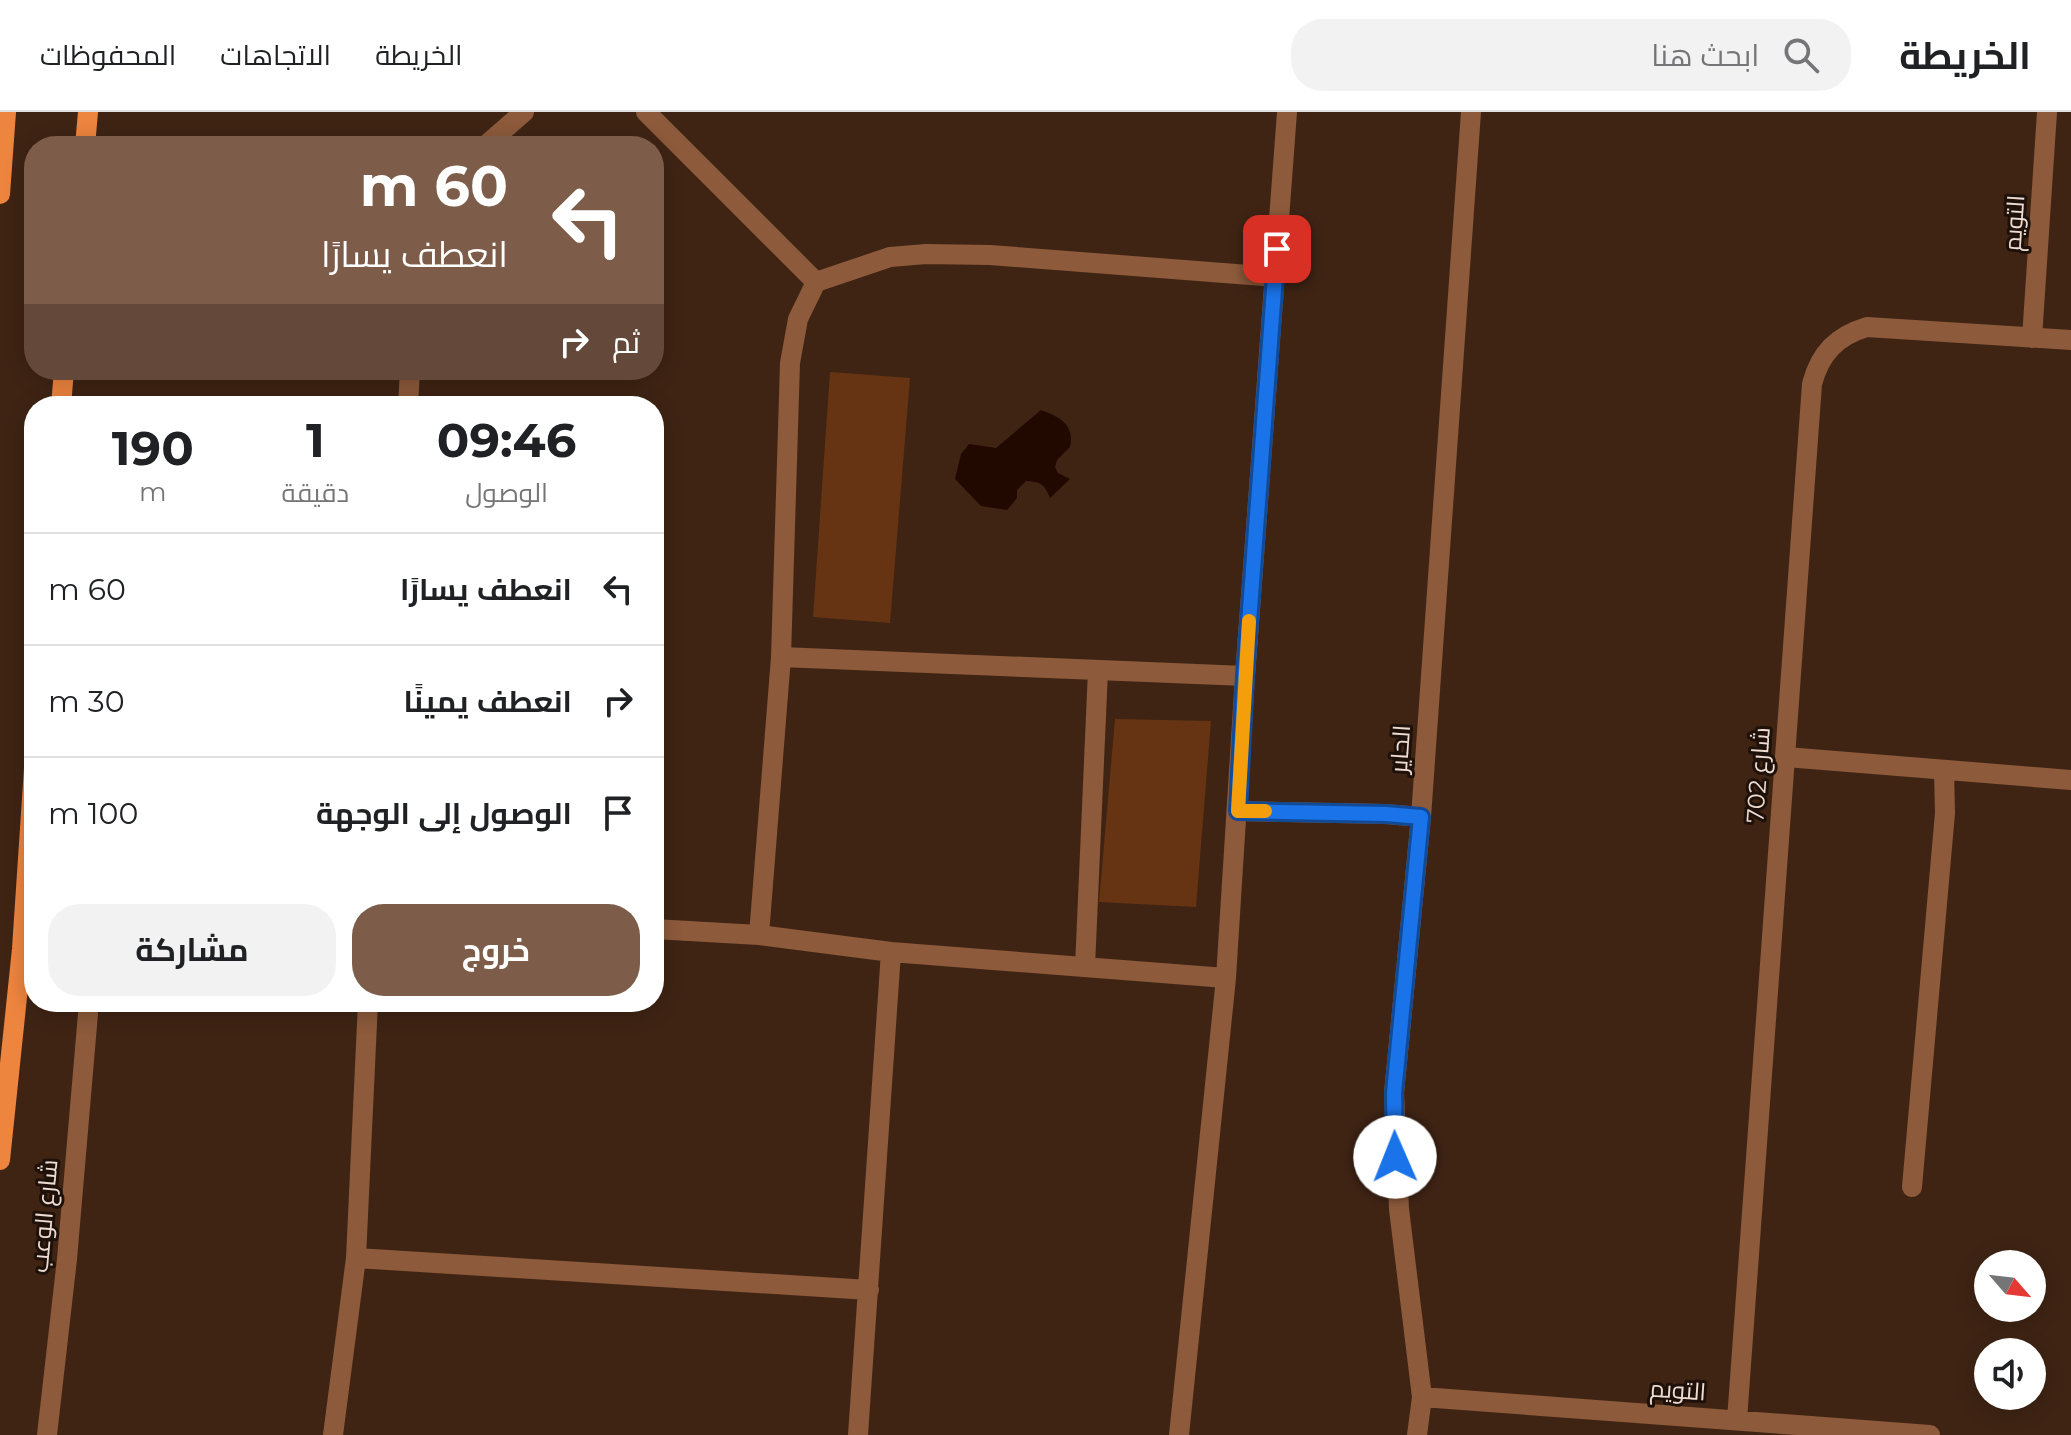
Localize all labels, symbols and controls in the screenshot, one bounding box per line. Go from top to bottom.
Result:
search box [1291,19,1851,91]
text: الخريطة [1899,32,2031,79]
icon: search [1779,33,1823,77]
text: ابحث هنا [1651,37,1759,74]
text: المحفوظات [40,38,176,72]
text: الاتجاهات [220,38,331,72]
text: الخريطة [375,38,463,72]
text: 60 m [360,152,508,220]
icon: left [536,168,640,272]
street label: التويم [1998,194,2032,252]
pin [1243,215,1311,283]
icon: arrive [1255,227,1299,271]
text: انعطف يسارًا [321,232,508,276]
icon: right [552,320,596,364]
text: ثم [612,324,640,361]
text: 1 [306,411,325,469]
text: 09:46 [437,411,576,469]
text: 190 [112,419,194,477]
text: m [139,476,167,508]
text: دقيقة [281,477,349,509]
text: الوصول [465,477,548,509]
icon: left [596,567,640,611]
text: 60 m [48,571,126,608]
text: انعطف يسارًا [400,571,572,608]
icon: right [596,679,640,723]
text: 30 m [48,683,125,720]
text: انعطف يمينًا [404,683,572,720]
street label: الحاير [1384,724,1416,776]
street label: شارع 702 [1740,726,1778,824]
icon: arrive [596,791,640,835]
text: 100 m [48,795,138,832]
text: الوصول إلى الوجهة [316,795,572,832]
button: مشاركة [48,904,336,996]
button: خروج [352,904,640,996]
position arrow [1353,1115,1437,1199]
street label: شارع الوعب [25,1158,65,1274]
north arrow [1974,1250,2046,1322]
map controls [1974,1250,2046,1410]
button: sound [1974,1338,2046,1410]
street label: التويم [1649,1374,1707,1408]

